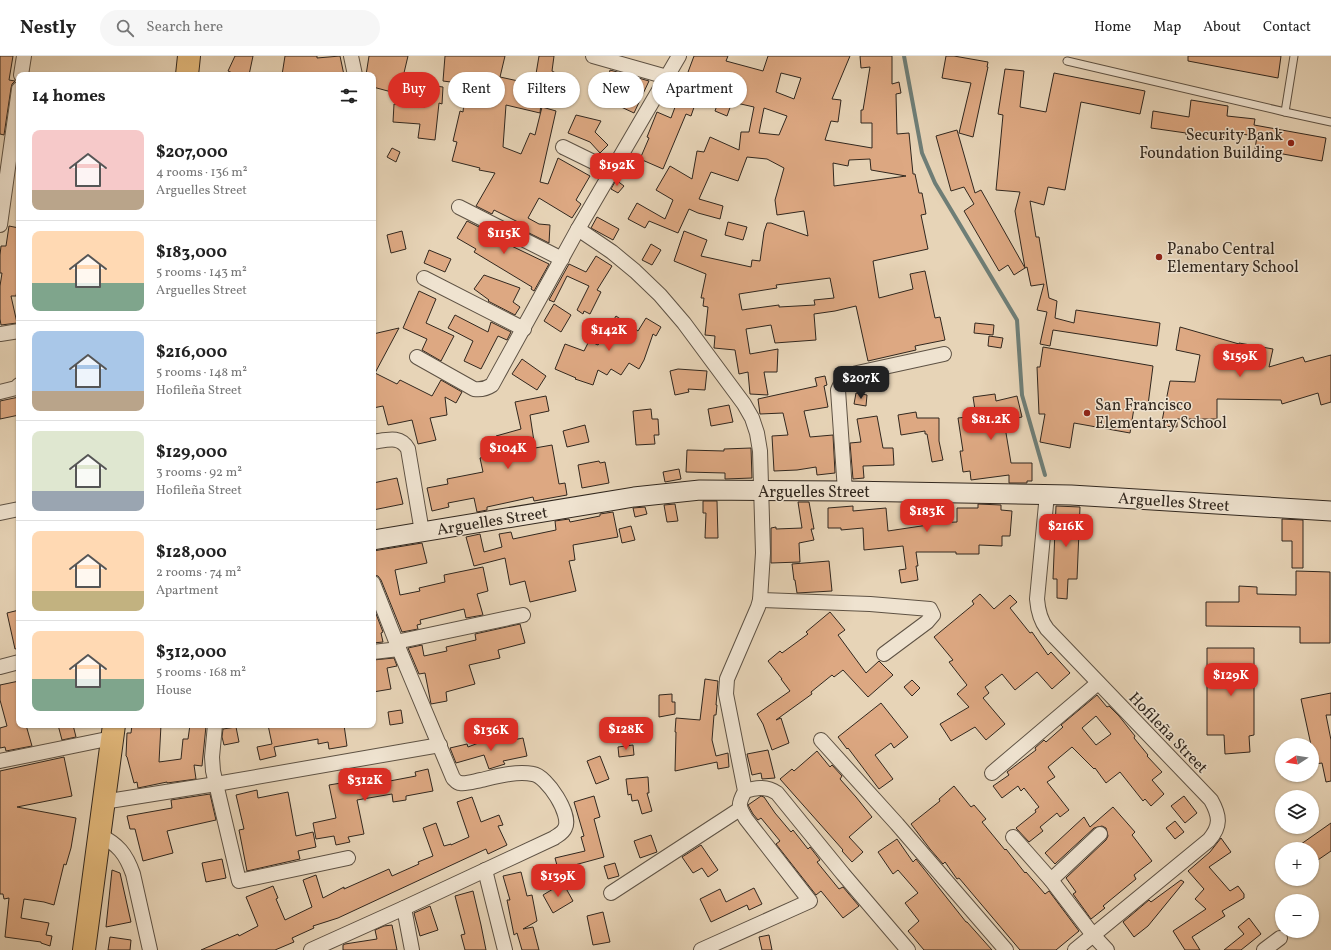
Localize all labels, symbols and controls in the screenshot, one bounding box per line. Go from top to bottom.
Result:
search box [100,10,380,46]
text: Nestly [20,15,76,41]
icon: search [114,17,136,39]
text: Search here [146,17,223,38]
text: Home [1094,18,1131,37]
text: Map [1153,18,1181,37]
text: About [1203,18,1241,37]
text: Contact [1263,18,1311,37]
chip: Buy [388,72,440,108]
chip: Rent [448,72,505,108]
chip: Filters [513,72,580,108]
chip: New [588,72,644,108]
chip: Apartment [652,72,747,108]
text: 14 homes [32,85,106,108]
icon: filters [338,85,360,107]
place label: Security Bank Foundation Building [1139,125,1283,165]
marker: Security Bank Foundation Building [1286,138,1296,148]
text: $207,000 [156,141,228,164]
icon: home [64,146,112,194]
pin: $192K [589,153,645,187]
text: $192K [599,157,635,175]
text: 4 rooms · 136 m² [156,164,248,182]
text: Arguelles Street [156,182,247,200]
pin: $115K [476,221,532,255]
text: $115K [487,225,521,243]
place label: Panabo Central Elementary School [1167,239,1299,279]
text: $183,000 [156,241,227,264]
icon: home [64,247,112,295]
marker: Panabo Central Elementary School [1154,252,1164,262]
text: 5 rooms · 143 m² [156,264,247,282]
text: Arguelles Street [156,282,247,300]
pin: $142K [581,318,637,352]
text: $142K [591,322,627,340]
text: $216,000 [156,341,227,364]
pin: $159K [1212,344,1268,378]
icon: home [64,347,112,395]
text: $159K [1222,348,1258,366]
text: 5 rooms · 148 m² [156,364,247,382]
pin: $207K [833,366,889,400]
text: $207K [842,370,880,388]
text: Hofileña Street [156,382,242,400]
place label: San Francisco Elementary School [1095,395,1227,435]
pin: $81.2K [958,407,1024,441]
marker: San Francisco Elementary School [1082,408,1092,418]
text: $81.2K [971,411,1011,429]
pin: $104K [480,436,536,470]
text: $104K [489,440,527,458]
text: $129,000 [156,441,227,464]
icon: home [64,447,112,495]
text: 3 rooms · 92 m² [156,464,242,482]
text: Hofileña Street [156,482,242,500]
street label: Arguelles Street [758,482,870,504]
street label: Arguelles Street [1117,488,1231,518]
pin: $183K [899,499,955,533]
street label: Arguelles Street [435,502,550,542]
text: $183K [909,503,945,521]
pin: $216K [1038,514,1094,548]
text: $216K [1048,518,1084,536]
text: $128,000 [156,541,227,564]
icon: home [64,547,112,595]
text: 2 rooms · 74 m² [156,564,241,582]
text: Apartment [156,582,219,600]
text: $312,000 [156,641,226,664]
icon: home [64,647,112,695]
pin: $129K [1203,663,1259,697]
text: 5 rooms · 168 m² [156,664,246,682]
text: $129K [1213,667,1249,685]
text: House [156,682,192,700]
street label: Hofileña Street [1123,688,1212,779]
pin: $128K [598,717,654,751]
pin: $136K [463,718,519,752]
text: $128K [608,721,644,739]
text: $136K [473,722,509,740]
north arrow [1275,738,1319,782]
map controls [1275,738,1319,938]
pin: $312K [337,768,393,802]
text: $312K [347,772,383,790]
button: layers [1275,790,1319,834]
button: + [1275,842,1319,886]
pin: $139K [530,864,586,898]
text: $139K [540,868,576,886]
button: − [1275,894,1319,938]

